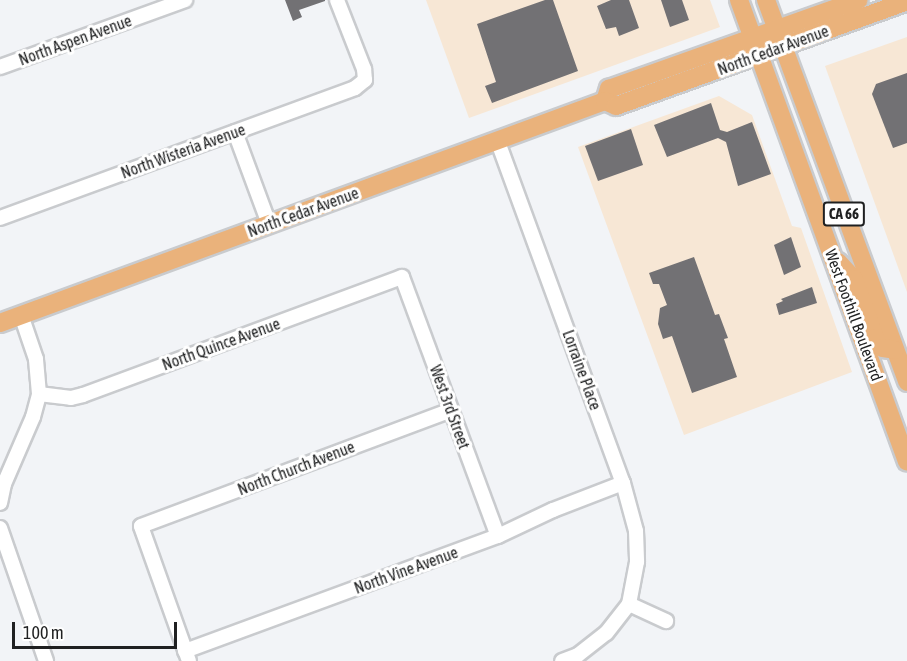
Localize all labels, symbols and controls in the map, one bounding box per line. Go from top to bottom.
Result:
street label: North Aspen Avenue [16,11,134,69]
street label: North Cedar Avenue [715,21,831,79]
street label: North Wisteria Avenue [118,120,248,182]
street label: North Cedar Avenue [245,183,361,241]
road number: CA 66 [822,202,866,226]
street label: West Foothill Boulevard [821,246,887,384]
street label: North Quince Avenue [159,314,283,374]
street label: Lorraine Place [559,327,605,413]
street label: West 3rd Street [426,362,474,452]
street label: North Church Avenue [235,437,357,499]
street label: North Vine Avenue [351,542,461,598]
scale bar [15,610,180,648]
text: 100 m [23,622,64,643]

